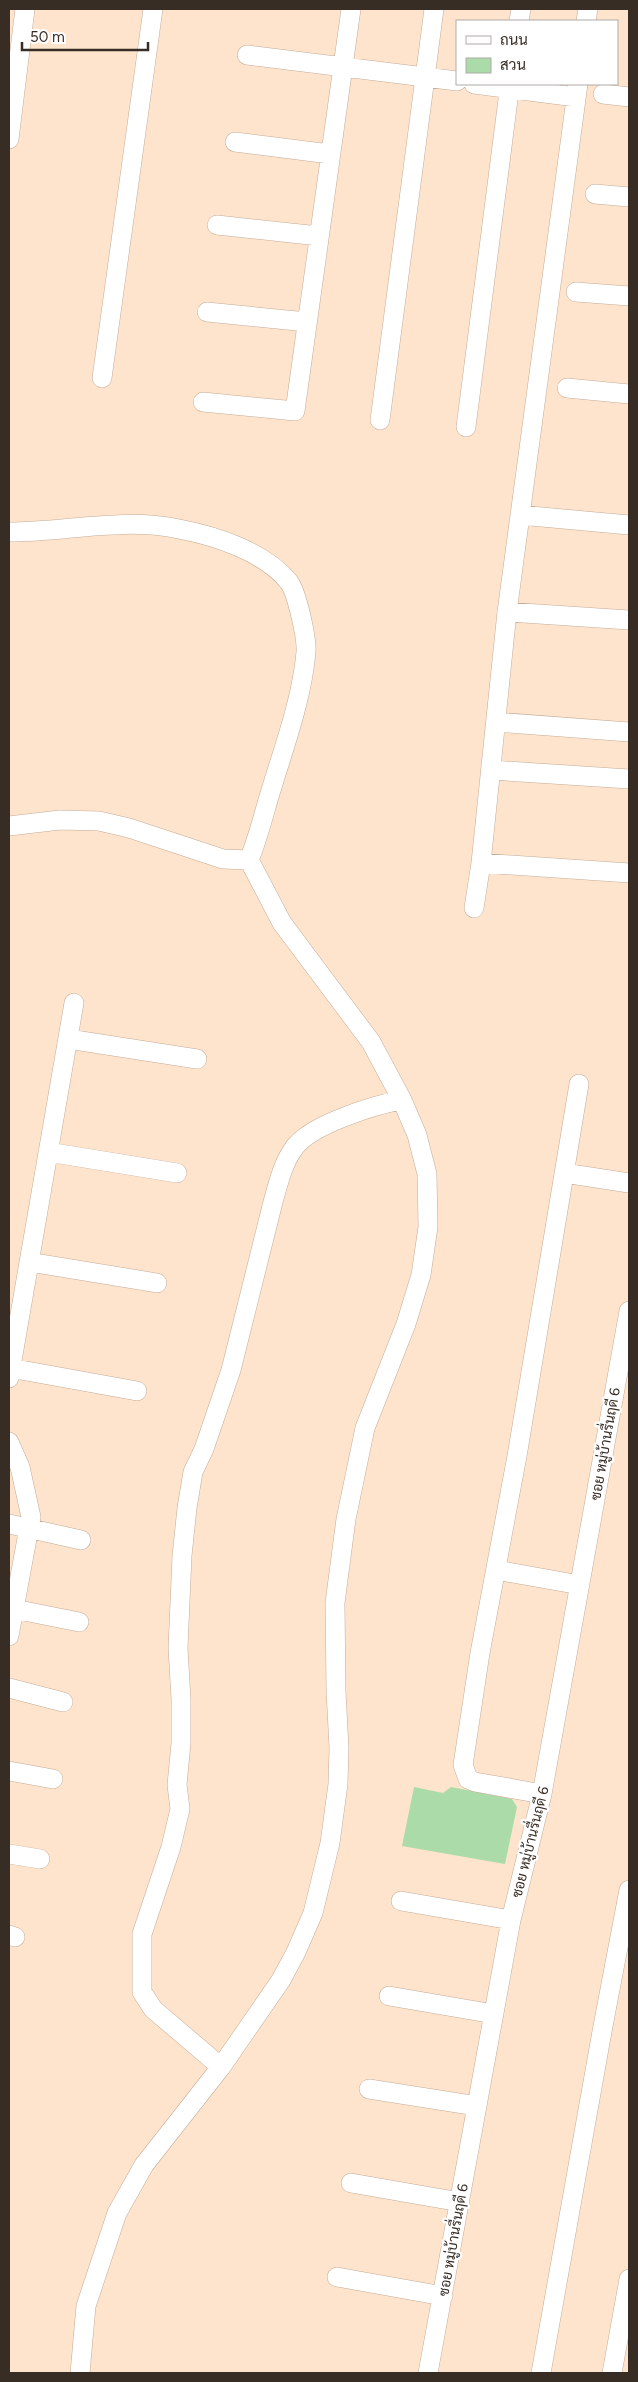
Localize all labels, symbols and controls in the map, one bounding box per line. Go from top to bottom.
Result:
scale bar [22,20,149,52]
legend [456,20,618,85]
text: 50 m [30,28,65,46]
text: ถนน [500,31,528,49]
text: สวน [500,56,526,74]
street label: ซอย หมู่บ้านรื่นฤดี 6 [583,1386,625,1502]
street label: ซอย หมู่บ้านรื่นฤดี 6 [505,1784,554,1900]
street label: ซอย หมู่บ้านรื่นฤดี 6 [431,2182,473,2298]

